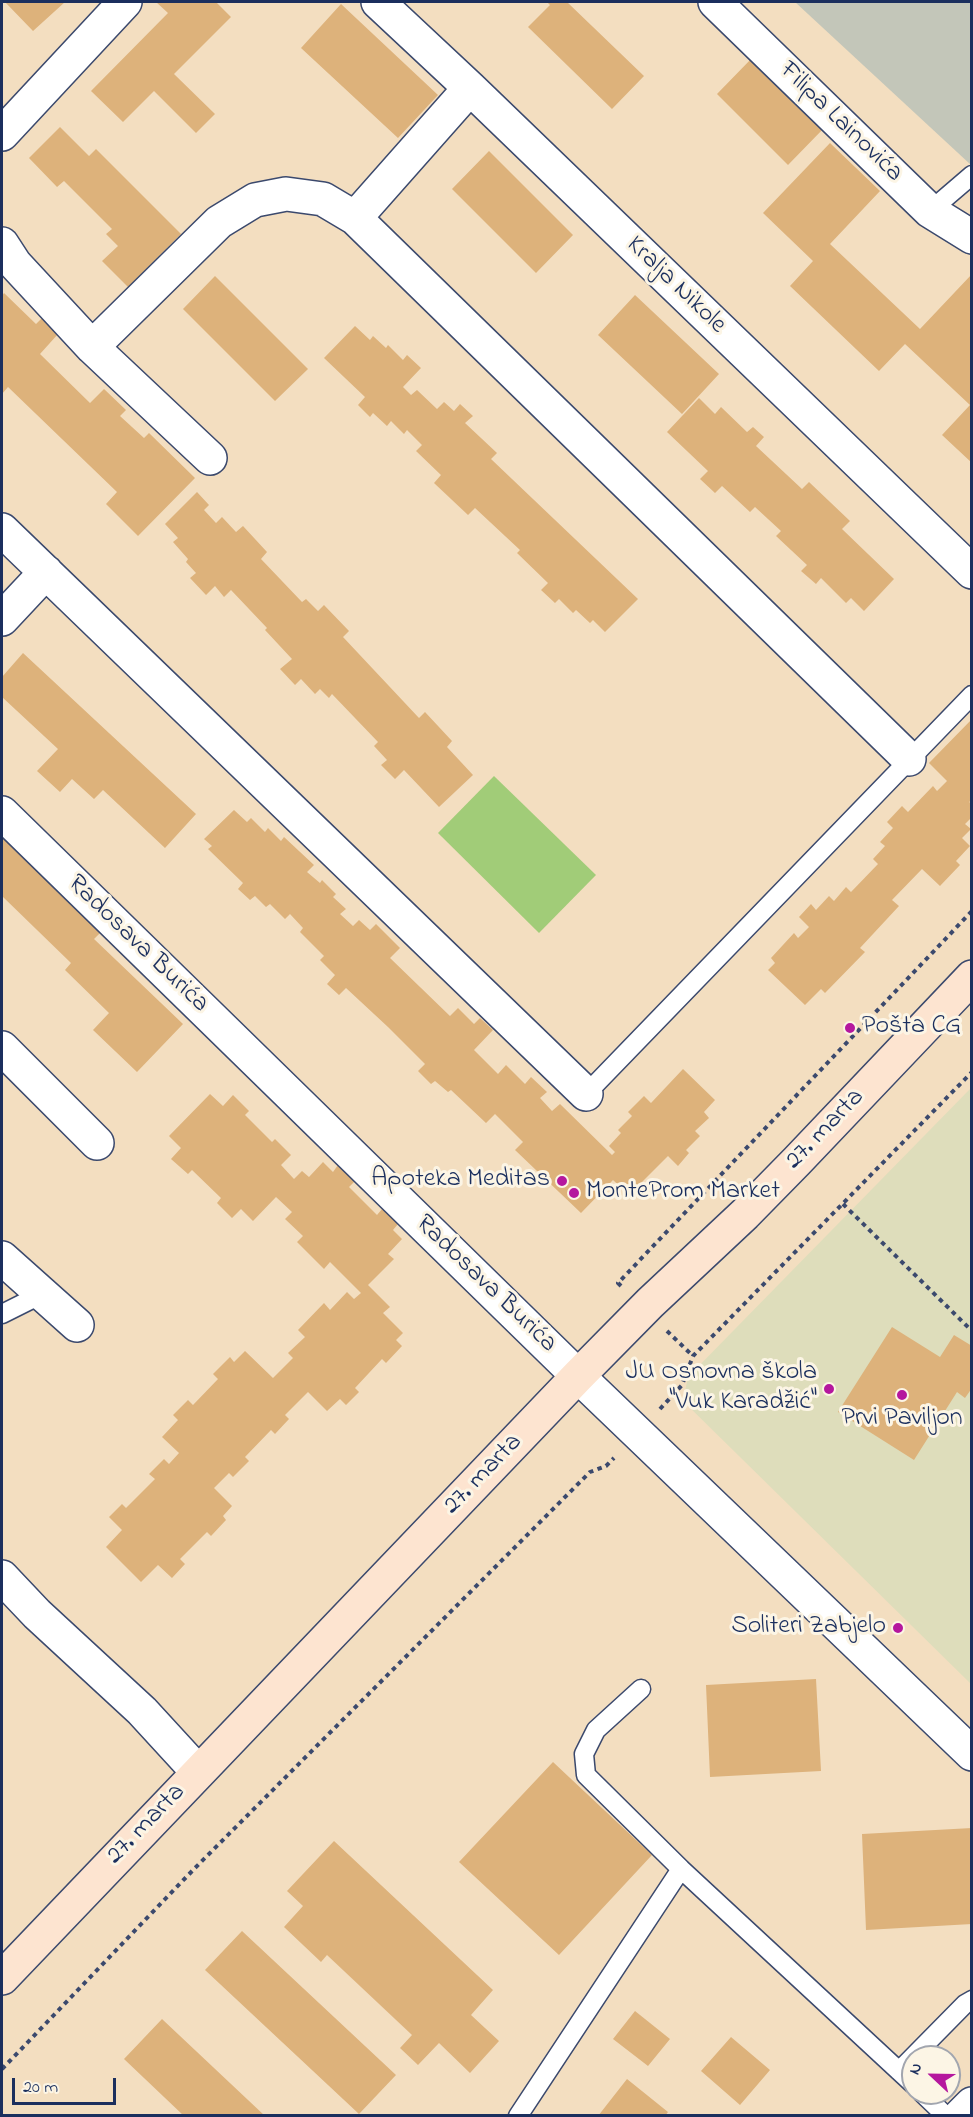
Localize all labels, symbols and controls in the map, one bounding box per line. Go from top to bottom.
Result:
street label: Filipa Lainovića [772,56,908,190]
street label: Kralja Nikole [618,231,732,341]
street label: Radosava Burića [60,870,214,1020]
place label: Pošta CG [862,1012,961,1044]
marker: Pošta CG [843,1021,857,1035]
street label: 27. marta [780,1083,872,1177]
place label: Apoteka Meditas [371,1165,550,1197]
marker: Apoteka Meditas [555,1174,569,1188]
place label: MonteProm Market [586,1177,780,1209]
marker: MonteProm Market [567,1186,581,1200]
street label: Radosava Burića [408,1210,562,1360]
place label: JU Osnovna škola "Vuk Karadžić" [626,1358,817,1420]
marker: JU Osnovna škola "Vuk Karadžić" [822,1382,836,1396]
marker: Prvi Paviljon [895,1388,909,1402]
place label: Prvi Paviljon [842,1404,962,1436]
street label: 27. marta [438,1428,530,1522]
place label: Soliteri Zabjelo [731,1612,886,1644]
marker: Soliteri Zabjelo [891,1621,905,1635]
street label: 27. marta [101,1778,193,1872]
north arrow [901,2045,961,2105]
text: N [903,2059,929,2079]
scale bar [15,2066,118,2104]
text: 20 m [23,2075,58,2101]

